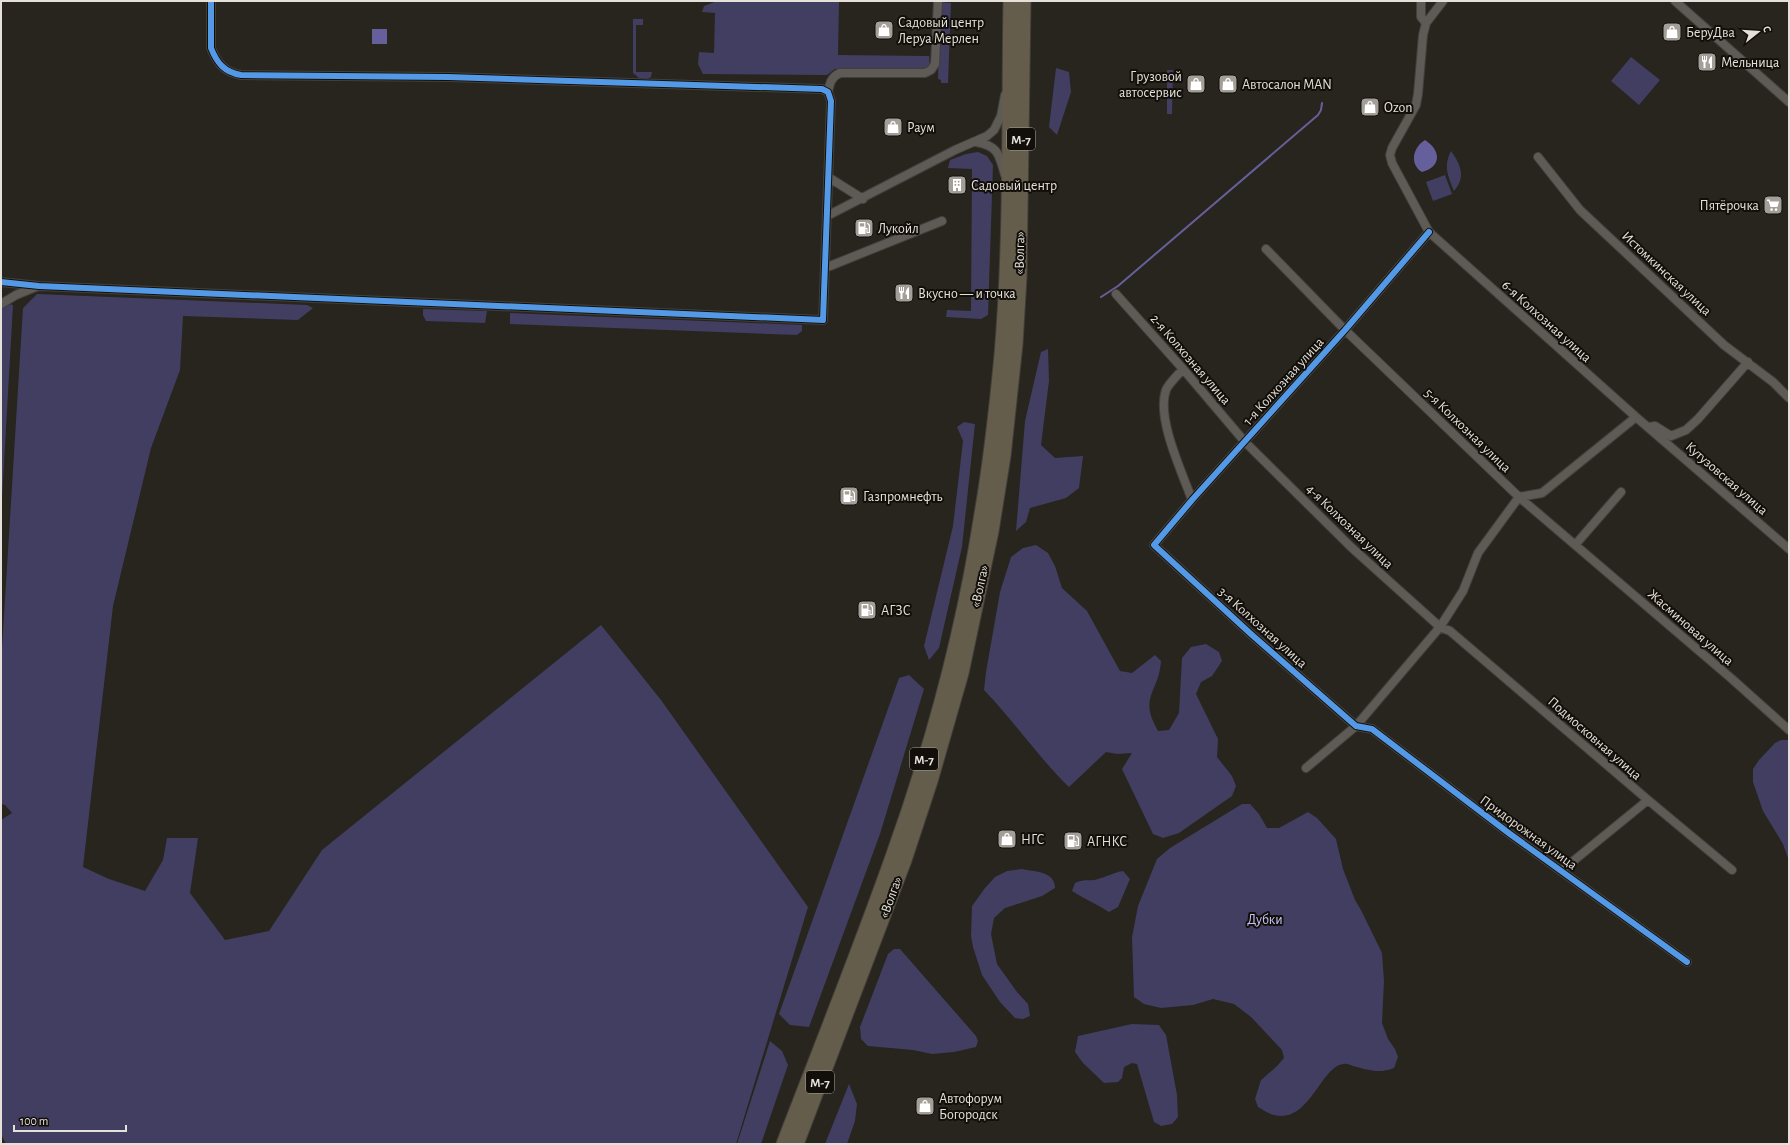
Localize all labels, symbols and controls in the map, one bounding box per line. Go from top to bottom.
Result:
north arrow [1738,12,1778,52]
place label: Садовый центр Леруа Мерлен [898,16,984,46]
shop icon: Садовый центр Леруа Мерлен [873,19,895,41]
shop icon: БеруДва [1661,21,1683,43]
text: С [1761,25,1773,34]
place label: БеруДва [1686,26,1735,40]
restaurant icon: Мельница [1696,51,1718,73]
place label: Мельница [1721,56,1780,70]
place label: Грузовой автосервис [1119,70,1182,100]
shop icon: Грузовой автосервис [1185,73,1207,95]
shop icon: Автосалон MAN [1217,73,1239,95]
place label: Автосалон MAN [1242,78,1332,92]
shop icon: Ozon [1359,96,1381,118]
place label: Ozon [1384,101,1412,115]
shop icon: Раум [882,116,904,138]
place label: Раум [907,121,935,135]
road number: М-7 [1007,128,1035,150]
building icon: Садовый центр [946,174,968,196]
place label: Садовый центр [971,179,1057,193]
supermarket icon: Пятёрочка [1762,194,1784,216]
place label: Пятёрочка [1699,199,1760,213]
fuel station icon: Лукойл [853,217,875,239]
place label: Лукойл [878,222,919,236]
street label: Истомкинская улица [1619,229,1714,319]
street label: «Волга» [1013,231,1027,275]
street label: 6-я Колхозная улица [1499,278,1594,366]
restaurant icon: Вкусно — и точка [893,282,915,304]
place label: Вкусно — и точка [918,287,1016,301]
street label: 2-я Колхозная улица [1147,312,1233,408]
street label: 1-я Колхозная улица [1241,335,1327,428]
street label: 5-я Колхозная улица [1421,386,1514,476]
street label: Кутузовская улица [1683,439,1770,518]
street label: 4-я Колхозная улица [1303,482,1396,572]
fuel station icon: Газпромнефть [838,485,860,507]
place label: Газпромнефть [863,490,942,504]
street label: «Волга» [969,564,991,609]
street label: 3-я Колхозная улица [1215,584,1310,671]
street label: Жасминовая улица [1645,587,1736,669]
fuel station icon: АГЗС [856,599,878,621]
place label: АГЗС [881,604,911,618]
street label: Подмосковная улица [1545,695,1644,783]
road number: М-7 [910,748,938,770]
street label: Придорожная улица [1477,793,1580,873]
shop icon: НГС [996,828,1018,850]
fuel station icon: АГНКС [1062,830,1084,852]
place label: НГС [1021,833,1044,847]
place label: АГНКС [1087,835,1127,849]
street label: «Волга» [877,875,905,920]
park label: Дубки [1247,913,1283,927]
road number: М-7 [806,1071,834,1093]
place label: Автофорум Богородск [939,1092,1002,1122]
shop icon: Автофорум Богородск [914,1095,936,1117]
scale bar [14,1107,126,1133]
text: 100 m [20,1115,48,1127]

